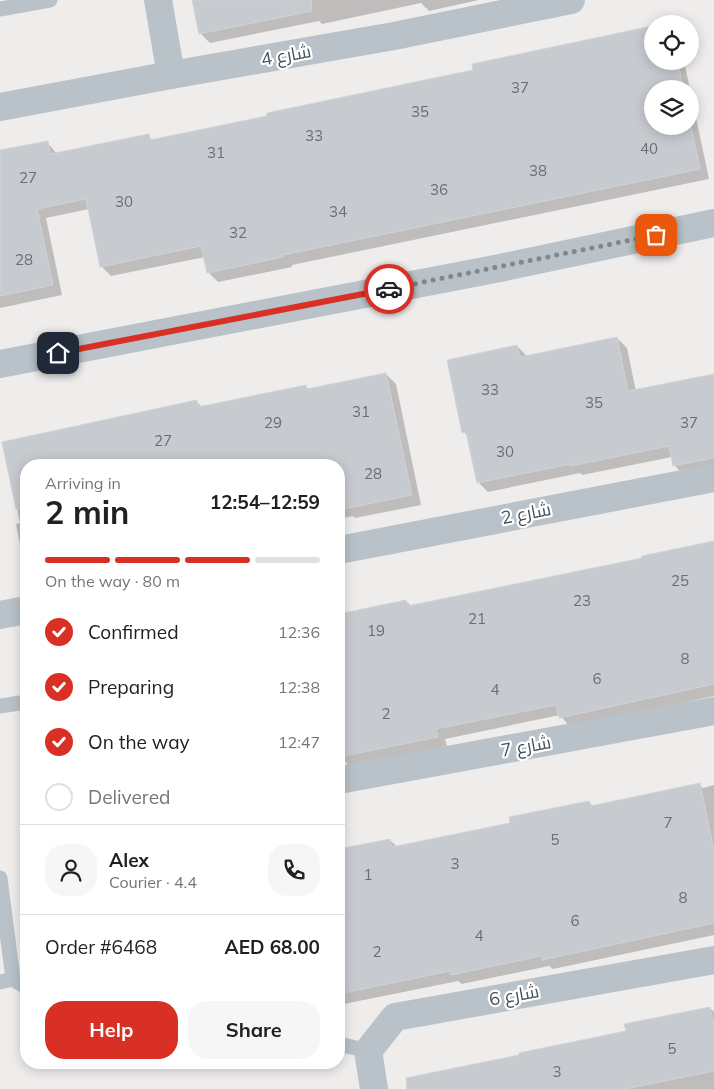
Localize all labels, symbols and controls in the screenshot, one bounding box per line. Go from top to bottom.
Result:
map controls [644,15,699,135]
button: locate [644,15,699,70]
street label: شارع 4 [259,39,313,72]
house number: 37 [511,78,529,97]
button: layers [644,80,699,135]
house number: 35 [411,102,429,121]
house number: 33 [305,126,323,145]
house number: 40 [640,139,658,158]
house number: 31 [207,143,225,162]
house number: 38 [529,161,547,180]
house number: 27 [19,168,37,187]
house number: 36 [430,180,448,199]
house number: 30 [115,192,133,211]
house number: 34 [329,202,347,221]
pin [635,214,677,256]
icon: bag [642,221,670,249]
house number: 32 [229,223,247,242]
house number: 28 [15,250,33,269]
courier [364,264,414,314]
icon: car [375,275,403,303]
pin [37,332,79,374]
icon: home [44,339,72,367]
house number: 33 [481,380,499,399]
house number: 35 [585,393,603,412]
house number: 31 [352,402,370,421]
house number: 29 [264,413,282,432]
house number: 37 [680,413,698,432]
house number: 27 [154,431,172,450]
house number: 30 [496,442,514,461]
house number: 28 [364,464,382,483]
text: Arriving in [45,473,121,493]
text: 12:54–12:59 [210,490,320,514]
text: 2 min [45,492,129,532]
street label: شارع 2 [499,497,553,530]
text: On the way · 80 m [45,571,180,591]
house number: 25 [671,571,689,590]
house number: 23 [573,591,591,610]
house number: 21 [468,609,486,628]
icon: check [45,618,73,646]
text: Confirmed [88,620,179,644]
house number: 19 [367,621,385,640]
text: 12:36 [278,622,320,642]
house number: 8 [680,649,690,668]
house number: 6 [592,669,602,688]
icon: check [45,673,73,701]
text: Preparing [88,675,174,699]
text: 12:38 [278,677,320,697]
house number: 4 [490,680,500,699]
house number: 2 [381,704,391,723]
icon: check [45,728,73,756]
text: On the way [88,730,190,754]
street label: شارع 7 [499,730,553,763]
text: 12:47 [278,732,320,752]
text: Delivered [88,785,170,809]
house number: 7 [663,813,673,832]
house number: 5 [550,830,560,849]
button: person [45,844,97,896]
button: phone [268,844,320,896]
text: Alex [109,848,149,872]
house number: 3 [450,854,460,873]
house number: 1 [363,865,373,884]
text: Courier · 4.4 [109,872,197,892]
house number: 8 [678,888,688,907]
house number: 6 [570,911,580,930]
house number: 4 [474,926,484,945]
text: Order #6468 [45,935,157,959]
text: AED 68.00 [224,935,320,959]
house number: 2 [372,942,382,961]
street label: شارع 6 [487,979,541,1012]
button: Help [45,1001,178,1059]
button: Share [188,1001,320,1059]
house number: 5 [667,1039,677,1058]
house number: 3 [552,1062,562,1081]

